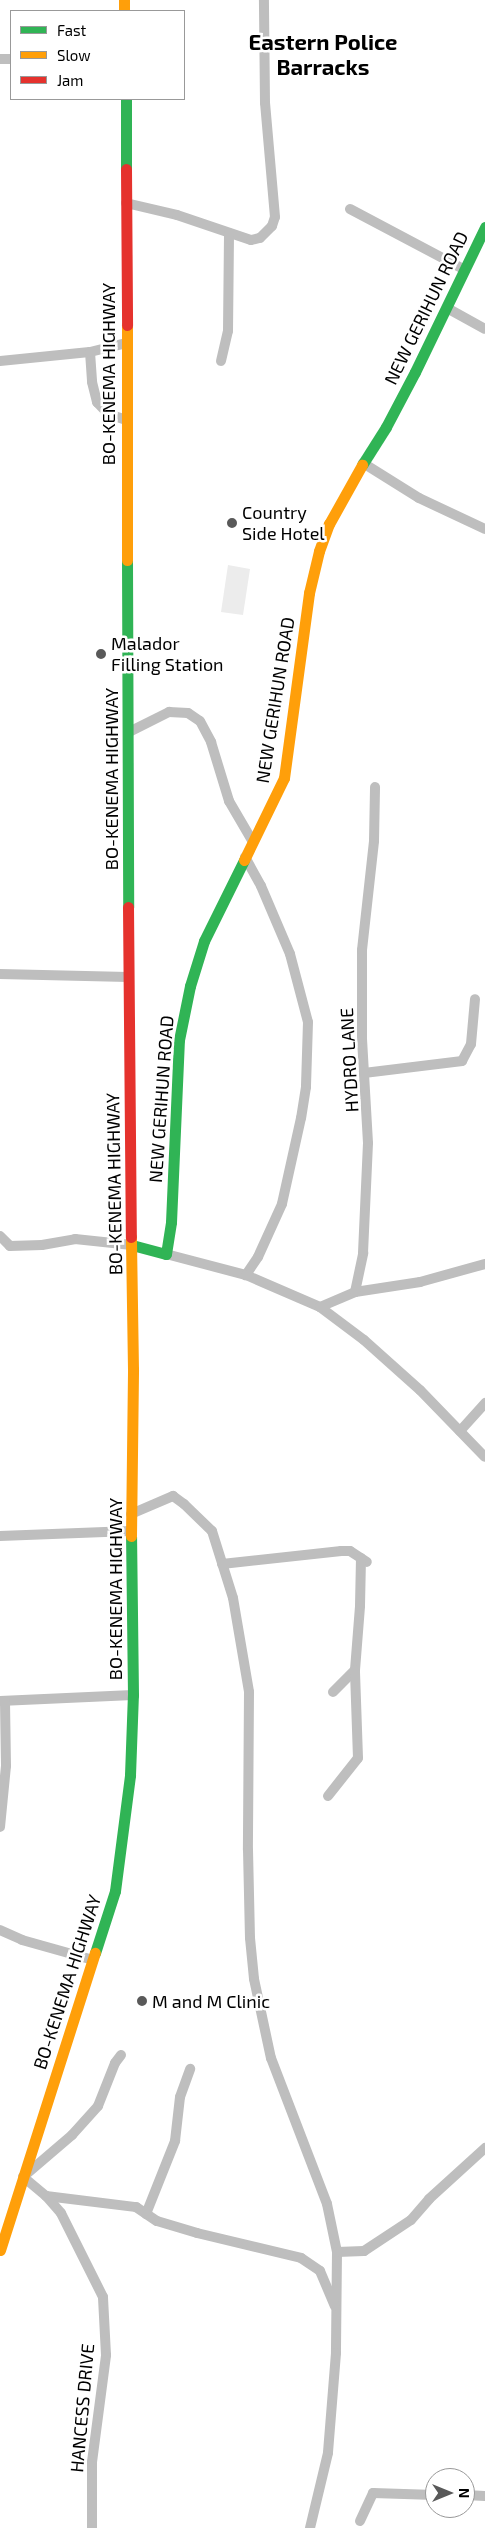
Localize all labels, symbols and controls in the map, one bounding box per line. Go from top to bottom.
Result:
legend [10,10,185,100]
text: Fast [57,21,86,39]
district label: Eastern Police Barracks [249,28,397,80]
text: Slow [57,46,91,64]
text: Jam [57,71,83,89]
street label: NEW GERIHUN ROAD [379,228,473,388]
street label: BO-KENEMA HIGHWAY [97,283,119,465]
place label: Country Side Hotel [242,502,325,544]
marker: Country Side Hotel [226,517,238,529]
street label: NEW GERIHUN ROAD [251,615,299,785]
place label: Malador Filling Station [111,633,224,676]
marker: Malador Filling Station [95,648,107,660]
street label: BO-KENEMA HIGHWAY [100,688,122,870]
street label: HYDRO LANE [335,1007,363,1113]
street label: NEW GERIHUN ROAD [144,1014,178,1184]
street label: BO-KENEMA HIGHWAY [102,1092,126,1276]
street label: BO-KENEMA HIGHWAY [104,1498,126,1680]
street label: BO-KENEMA HIGHWAY [28,1892,106,2072]
place label: M and M Clinic [152,1990,270,2012]
marker: M and M Clinic [136,1995,148,2007]
street label: HANCESS DRIVE [66,2343,98,2473]
north arrow [425,2468,475,2518]
text: N [456,2488,473,2498]

